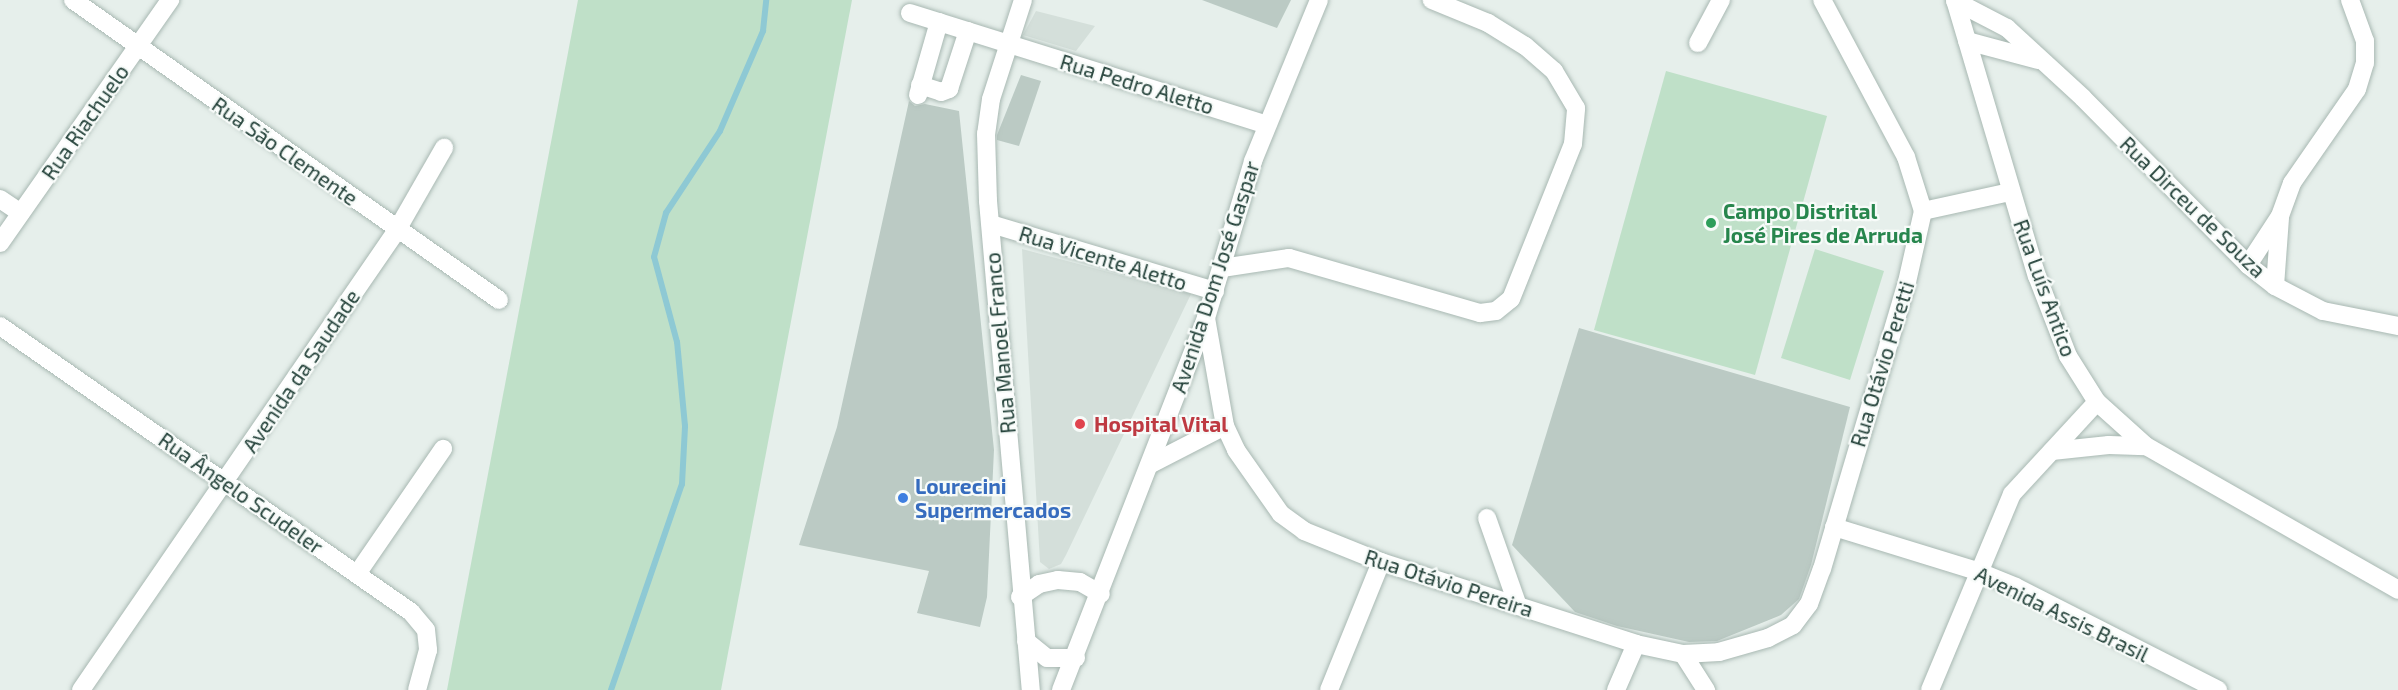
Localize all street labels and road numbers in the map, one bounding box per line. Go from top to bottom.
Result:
street label: Rua Pedro Aletto [1057,49,1217,119]
street label: Rua Riachuelo [36,60,134,184]
street label: Rua São Clemente [207,91,363,211]
street label: Rua Dirceu de Souza [2115,131,2271,283]
street label: Avenida Dom José Gaspar [1166,158,1264,396]
street label: Rua Luís Antico [2008,216,2082,360]
street label: Rua Vicente Aletto [1016,220,1190,296]
street label: Rua Manoel Franco [979,251,1021,435]
street label: Rua Otávio Peretti [1845,278,1919,450]
street label: Avenida da Saudade [237,285,365,457]
street label: Rua Ângelo Scudeler [154,427,328,559]
street label: Rua Otávio Pereira [1362,544,1536,622]
street label: Avenida Assis Brasil [1971,561,2153,667]

